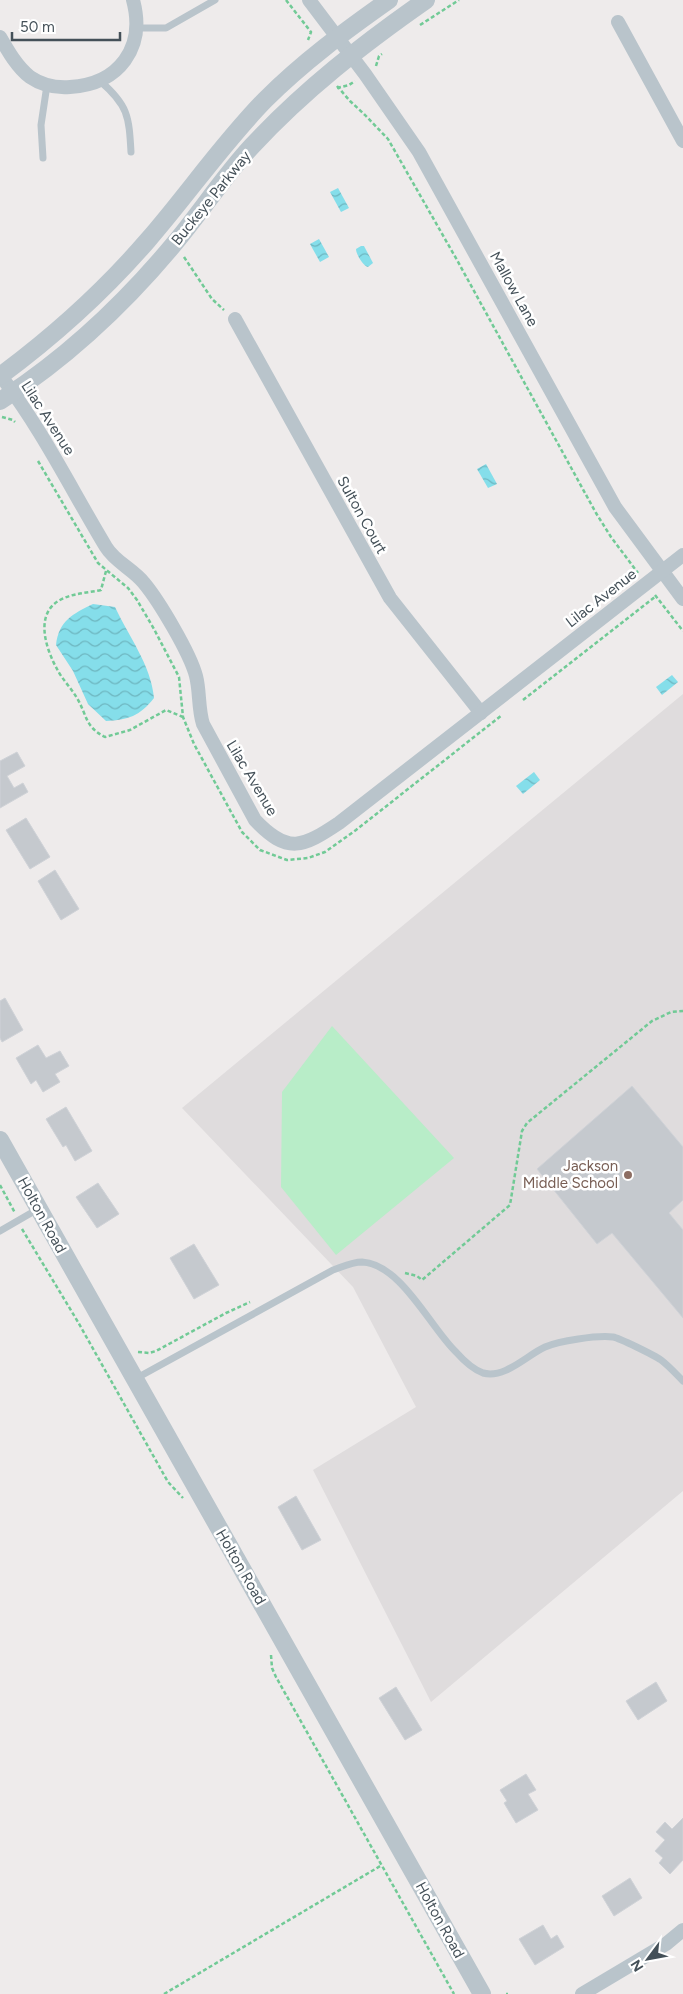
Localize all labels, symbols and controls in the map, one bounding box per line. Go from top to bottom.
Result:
scale bar [12,10,120,42]
text: 50 m [20,18,55,36]
street label: Buckeye Parkway [168,147,255,249]
street label: Mallow Lane [486,248,542,330]
street label: Lilac Avenue [17,378,79,458]
street label: Sulton Court [333,473,391,557]
street label: Lilac Avenue [562,565,640,631]
street label: Lilac Avenue [222,737,282,819]
place label: Jackson Middle School [523,1157,618,1192]
marker: Jackson Middle School [622,1169,634,1181]
street label: Holton Road [14,1174,70,1256]
street label: Holton Road [212,1526,270,1608]
street label: Holton Road [412,1879,468,1961]
north arrow [623,1934,673,1984]
text: N [627,1957,647,1975]

